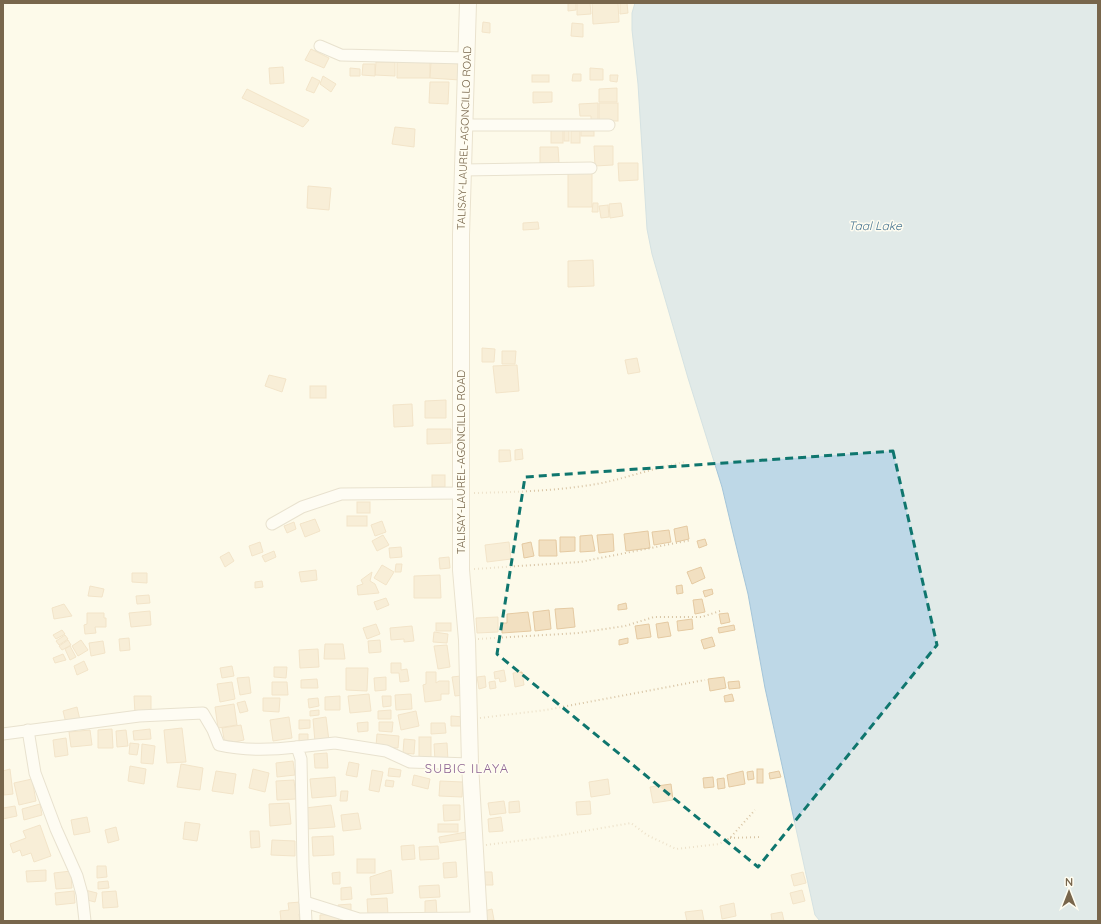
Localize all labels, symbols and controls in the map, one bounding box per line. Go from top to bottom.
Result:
street label: TALISAY-LAUREL-AGONCILLO ROAD [454,46,474,230]
water label: Taal Lake [848,218,903,233]
street label: TALISAY-LAUREL-AGONCILLO ROAD [454,370,468,554]
district label: SUBIC ILAYA [425,760,509,776]
north arrow [1049,872,1089,912]
text: N [1065,875,1073,889]

